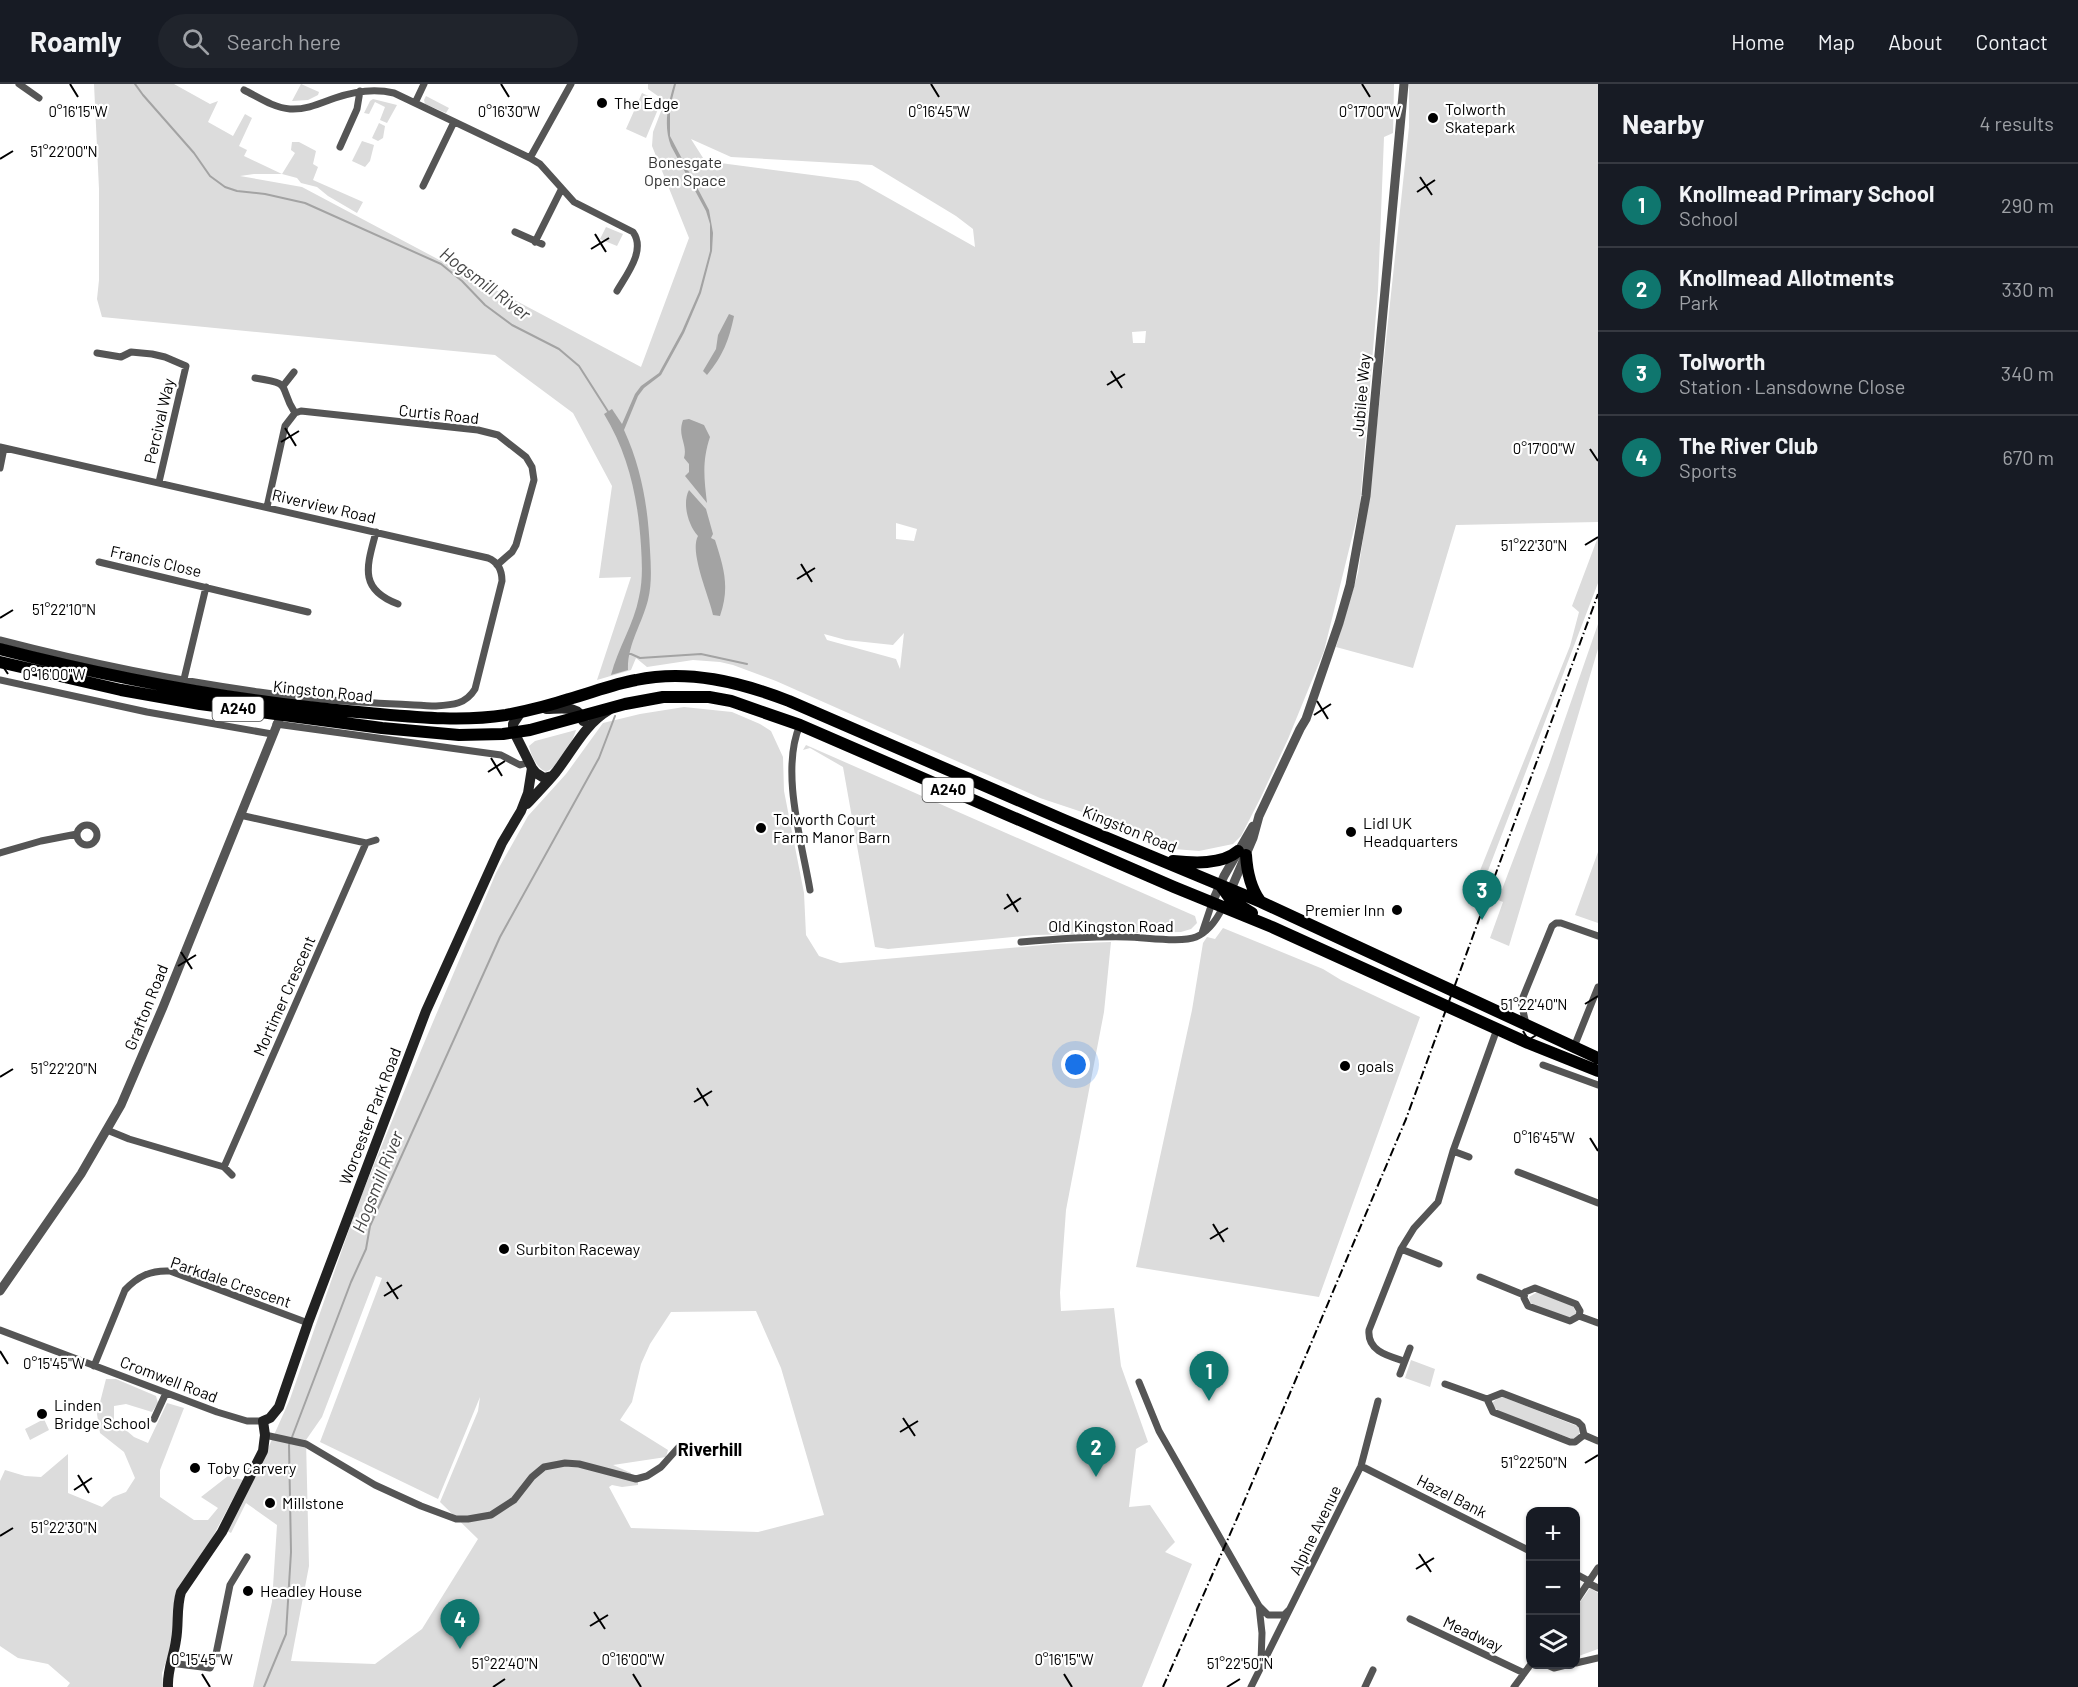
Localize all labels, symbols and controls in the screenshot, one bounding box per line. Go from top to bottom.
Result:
search box [158,14,578,68]
text: Roamly [30,24,122,58]
icon: search [179,25,212,58]
text: Search here [227,28,341,54]
text: Home [1731,29,1785,54]
text: Map [1818,29,1855,54]
text: About [1888,29,1943,54]
text: Contact [1976,29,2048,54]
place label: The Edge [614,93,679,112]
marker: The Edge [595,96,609,110]
place label: Tolworth Skatepark [1445,99,1515,136]
text: 0°16'15"W [48,102,108,120]
text: 0°16'30"W [478,102,540,120]
text: 0°16'45"W [908,102,970,120]
text: 0°17'00"W [1339,102,1401,120]
text: Nearby [1622,108,1704,139]
marker: Tolworth Skatepark [1426,111,1440,125]
text: 4 results [1979,111,2054,135]
text: 51°22'00"N [30,142,98,160]
park label: Bonesgate Open Space [644,152,726,189]
text: Knollmead Primary School [1679,180,1934,206]
text: 1 [1638,193,1645,217]
text: 290 m [2001,193,2054,217]
text: School [1679,206,1738,230]
water label: Hogsmill River [436,242,536,325]
text: Knollmead Allotments [1679,264,1894,290]
text: 2 [1636,277,1647,301]
text: 330 m [2002,277,2054,301]
text: Park [1679,290,1718,314]
text: Tolworth [1679,348,1765,374]
street label: Jubilee Way [1347,352,1374,437]
text: 3 [1636,361,1647,385]
text: 340 m [2001,361,2054,385]
text: Station · Lansdowne Close [1679,374,1905,398]
street label: Percival Way [139,376,178,465]
street label: Curtis Road [398,400,480,427]
text: The River Club [1679,432,1818,458]
text: 0°17'00"W [1513,439,1575,457]
text: 4 [1635,445,1648,469]
text: 670 m [2002,445,2054,469]
text: Sports [1679,458,1737,482]
street label: Riverview Road [270,484,378,527]
text: 51°22'30"N [1501,536,1567,554]
street label: Francis Close [109,541,204,580]
text: 51°22'10"N [32,600,96,618]
text: 0°16'00"W [22,665,86,683]
street label: Kingston Road [272,676,374,705]
road number: A240 [212,697,264,721]
road number: A240 [922,778,974,802]
street label: Kingston Road [1080,801,1180,856]
place label: Tolworth Court Farm Manor Barn [773,809,890,846]
place label: Lidl UK Headquarters [1363,813,1458,850]
marker: Tolworth Court Farm Manor Barn [754,821,768,835]
marker: Lidl UK Headquarters [1344,825,1358,839]
pin: 3 [1462,870,1502,920]
place label: Premier Inn [1305,900,1385,919]
marker: Premier Inn [1390,903,1404,917]
street label: Old Kingston Road [1048,916,1174,935]
street label: Mortimer Crescent [249,933,319,1059]
street label: Grafton Road [120,961,171,1053]
text: 51°22'40"N [1500,995,1568,1013]
street label: Worcester Park Road [335,1045,404,1187]
your location [1061,1050,1090,1079]
place label: goals [1357,1056,1394,1075]
text: 51°22'20"N [31,1059,97,1077]
marker: goals [1338,1059,1352,1073]
water label: Hogsmill River [347,1127,408,1236]
text: 0°16'45"W [1513,1128,1575,1146]
place label: Surbiton Raceway [516,1239,641,1258]
marker: Surbiton Raceway [497,1242,511,1256]
street label: Parkdale Crescent [168,1252,294,1311]
street label: Cromwell Road [118,1351,221,1406]
pin: 1 [1190,1352,1228,1401]
text: 0°15'45"W [23,1354,85,1372]
place label: Linden Bridge School [54,1395,150,1432]
marker: Linden Bridge School [35,1407,49,1421]
pin: 2 [1076,1428,1116,1477]
district label: Riverhill [678,1438,742,1460]
text: 51°22'50"N [1501,1453,1567,1471]
place label: Toby Carvery [207,1458,297,1477]
marker: Toby Carvery [188,1461,202,1475]
street label: Hazel Bank [1414,1470,1490,1521]
street label: Alpine Avenue [1285,1482,1344,1578]
place label: Millstone [282,1493,344,1512]
marker: Millstone [263,1496,277,1510]
map controls [1526,1507,1580,1669]
button: + [1526,1507,1580,1561]
text: 51°22'30"N [31,1518,97,1536]
button: − [1526,1561,1580,1615]
place label: Headley House [260,1581,362,1600]
marker: Headley House [241,1584,255,1598]
pin: 4 [440,1600,480,1649]
street label: Meadway [1440,1611,1507,1656]
button: layers [1526,1615,1580,1669]
text: 0°15'45"W [171,1650,233,1668]
text: 0°16'00"W [601,1650,665,1668]
text: 0°16'15"W [1034,1650,1094,1668]
text: 51°22'40"N [471,1654,539,1672]
text: 51°22'50"N [1207,1654,1273,1672]

